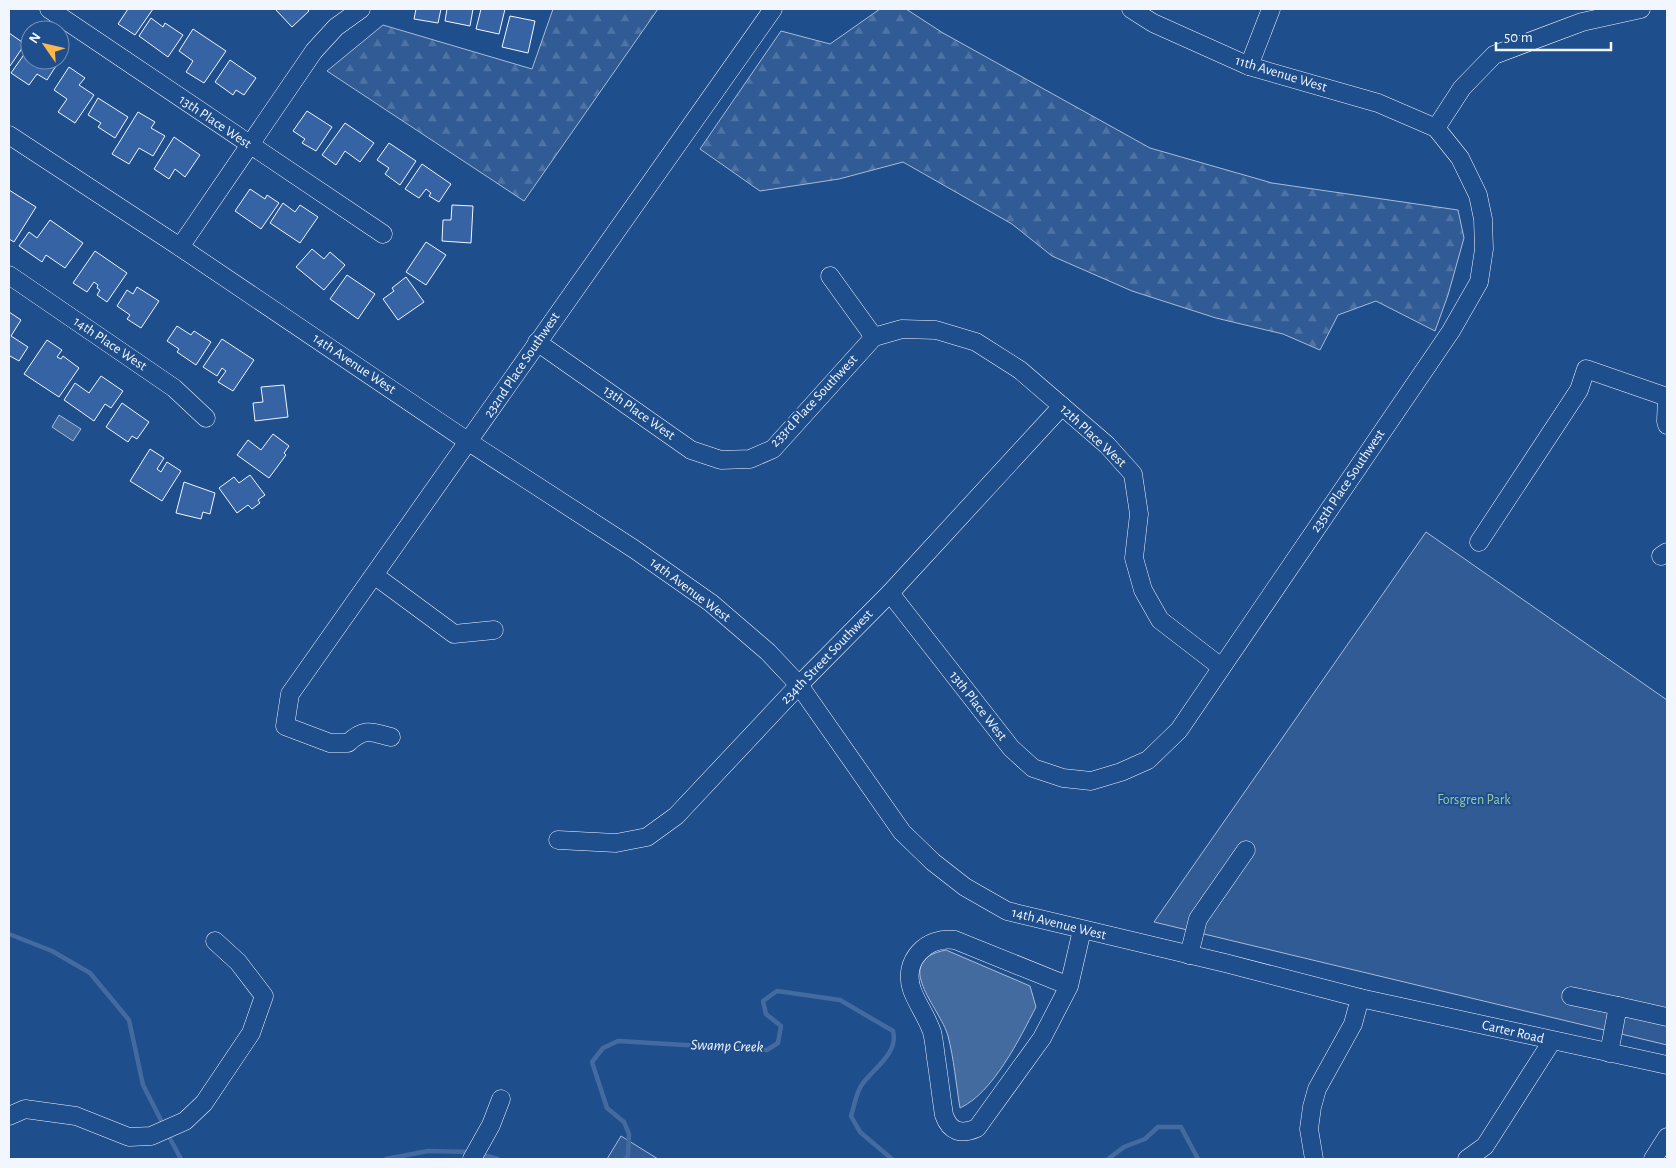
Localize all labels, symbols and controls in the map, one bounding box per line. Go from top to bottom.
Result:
north arrow [20,20,70,70]
scale bar [1496,20,1611,52]
text: N [27,30,44,46]
text: 50 m [1504,30,1533,45]
street label: 11th Avenue West [1234,53,1329,95]
street label: 13th Place West [176,93,254,152]
street label: 232nd Place Southwest [482,309,563,420]
street label: 14th Place West [71,314,150,374]
street label: 14th Avenue West [310,331,398,397]
street label: 233rd Place Southwest [768,352,861,450]
street label: 13th Place West [601,383,678,443]
street label: 12th Place West [1057,402,1129,470]
street label: 235th Place Southwest [1308,427,1388,535]
street label: 14th Avenue West [647,555,733,625]
street label: 234th Street Southwest [778,607,876,707]
street label: 13th Place West [947,669,1010,744]
park label: Forsgren Park [1437,793,1511,807]
street label: 14th Avenue West [1010,906,1108,943]
street label: Carter Road [1480,1018,1546,1046]
water label: Swamp Creek [690,1037,764,1055]

